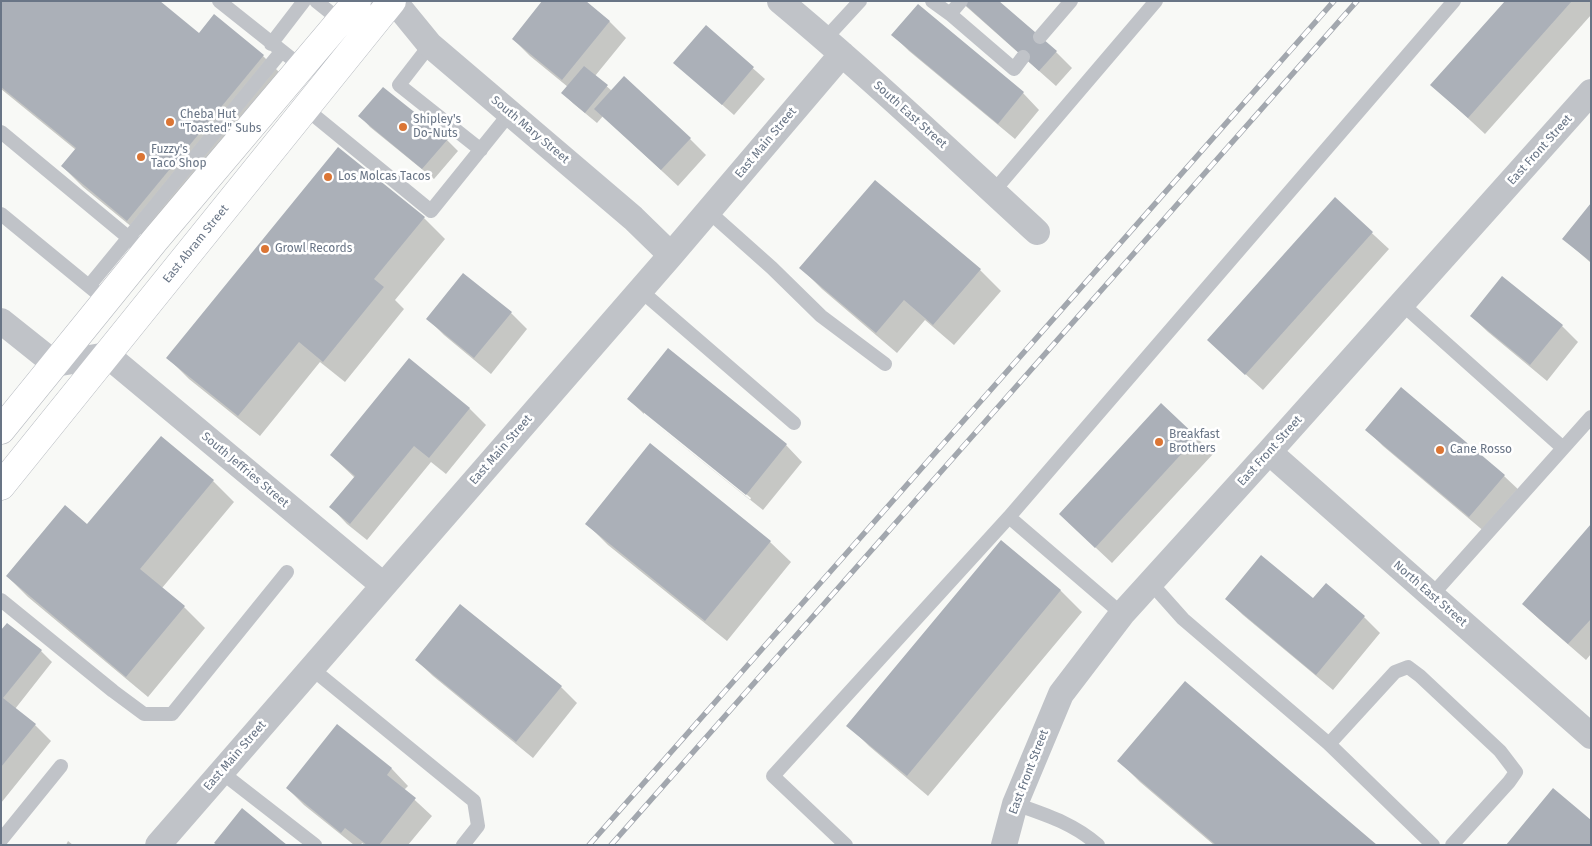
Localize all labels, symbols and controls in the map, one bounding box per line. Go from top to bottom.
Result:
street label: South East Street [870,78,950,152]
street label: South Mary Street [488,93,572,167]
street label: East Main Street [732,105,800,181]
place label: Cheba Hut "Toasted" Subs [180,108,261,136]
street label: East Front Street [1505,112,1575,188]
place label: Shipley's Do-Nuts [413,113,461,141]
marker: Cheba Hut "Toasted" Subs [164,116,176,128]
marker: Shipley's Do-Nuts [397,121,409,133]
place label: Fuzzy's Taco Shop [151,143,207,171]
marker: Fuzzy's Taco Shop [135,151,147,163]
place label: Los Molcas Tacos [338,170,430,184]
marker: Los Molcas Tacos [322,171,334,183]
street label: East Abram Street [160,202,232,286]
place label: Growl Records [275,242,352,256]
marker: Growl Records [259,243,271,255]
street label: East Main Street [467,412,535,488]
street label: East Front Street [1235,413,1305,489]
place label: Breakfast Brothers [1169,428,1220,456]
street label: South Jeffries Street [199,429,291,511]
marker: Breakfast Brothers [1153,436,1165,448]
place label: Cane Rosso [1450,443,1512,457]
marker: Cane Rosso [1434,444,1446,456]
street label: North East Street [1390,558,1470,630]
street label: East Main Street [201,718,269,794]
street label: East Front Street [1006,728,1052,816]

